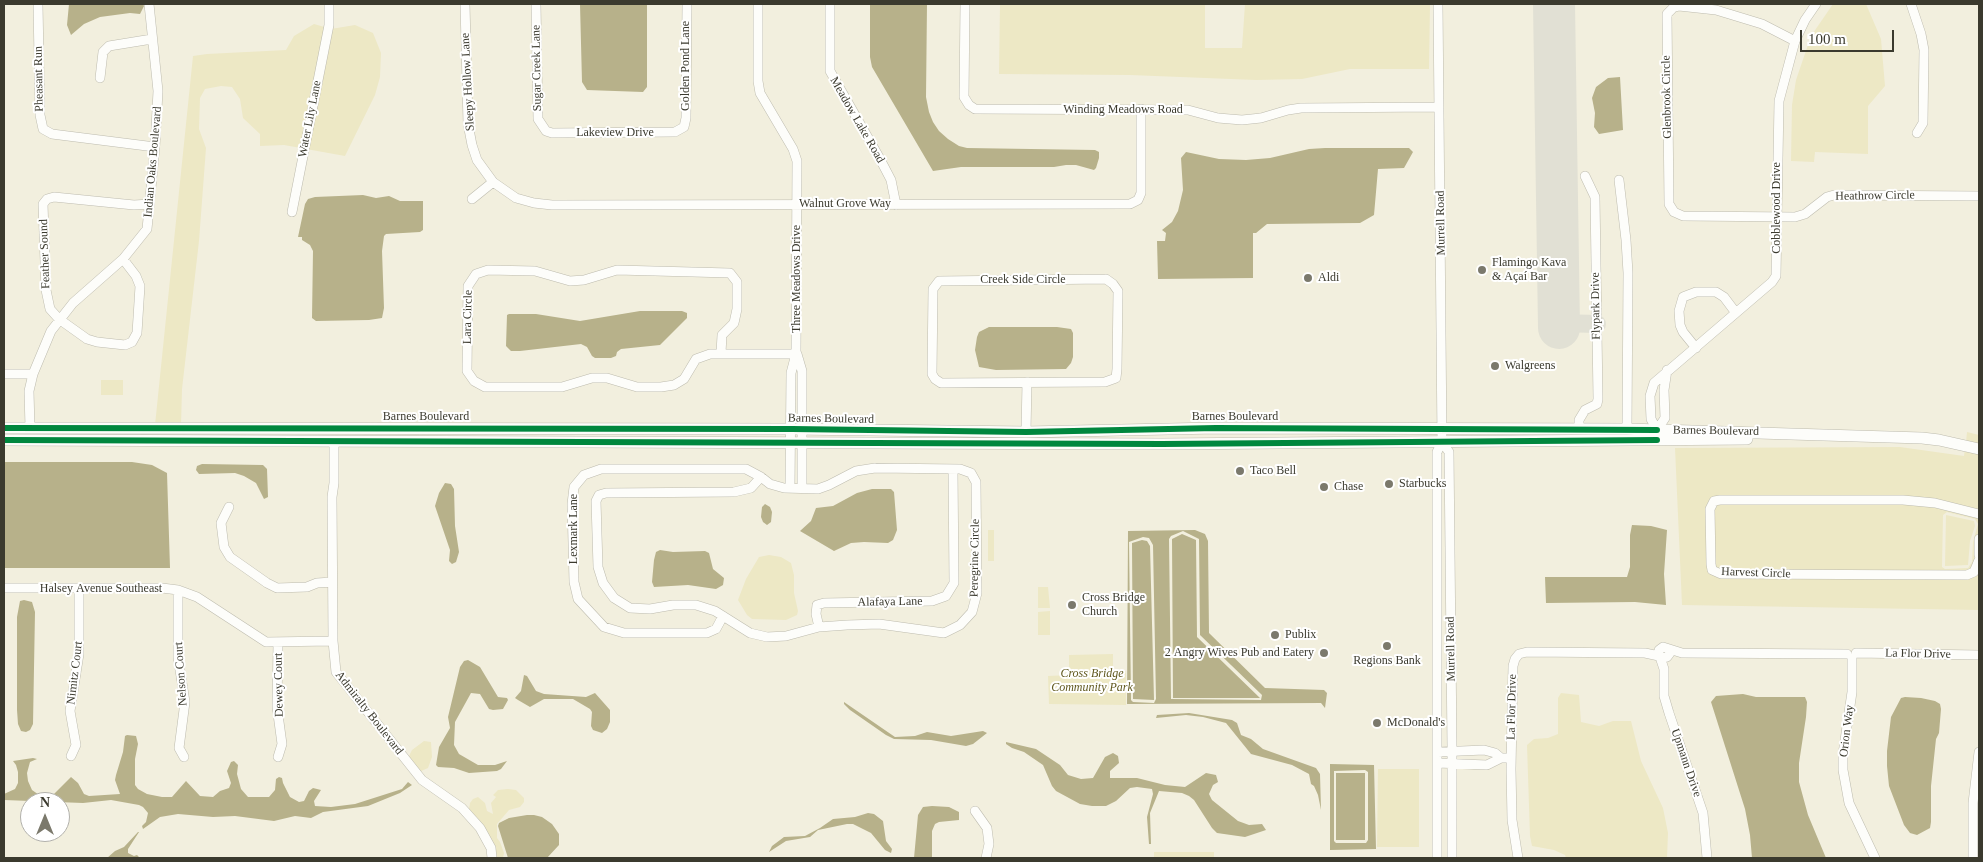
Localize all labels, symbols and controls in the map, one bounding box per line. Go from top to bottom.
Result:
scale bar [1803,20,1897,52]
street label: Golden Pond Lane [679,21,693,111]
street label: Sugar Creek Lane [529,25,545,111]
text: 100 m [1808,31,1846,47]
street label: Sleepy Hollow Lane [458,32,478,132]
street label: Pheasant Run [31,46,47,112]
street label: Glenbrook Circle [1659,55,1675,139]
street label: Meadow Lake Road [826,74,888,166]
street label: Water Lily Lane [295,79,325,159]
street label: Winding Meadows Road [1063,103,1183,117]
street label: Indian Oaks Boulevard [141,106,165,218]
street label: Lakeview Drive [576,126,654,140]
street label: Cobblewood Drive [1770,162,1784,254]
street label: Heathrow Circle [1835,188,1915,204]
street label: Murrell Road [1433,190,1449,256]
street label: Walnut Grove Way [799,197,891,211]
street label: Feather Sound [37,219,53,289]
street label: Three Meadows Drive [790,225,804,333]
place label: Flamingo Kava & Açaí Bar [1492,256,1566,284]
marker: Flamingo Kava & Açaí Bar [1476,264,1488,276]
place label: Aldi [1318,271,1339,285]
marker: Aldi [1302,272,1314,284]
street label: Flypark Drive [1588,272,1604,340]
street label: Creek Side Circle [980,273,1066,287]
street label: Lara Circle [460,290,476,344]
place label: Walgreens [1505,359,1555,373]
marker: Walgreens [1489,360,1501,372]
street label: Barnes Boulevard [383,410,469,424]
street label: Barnes Boulevard [1192,410,1278,424]
street label: Barnes Boulevard [788,411,874,427]
street label: Barnes Boulevard [1673,423,1759,439]
place label: Taco Bell [1250,464,1296,478]
marker: Taco Bell [1234,465,1246,477]
place label: Starbucks [1399,477,1446,491]
marker: Starbucks [1383,478,1395,490]
place label: Chase [1334,480,1363,494]
marker: Chase [1318,481,1330,493]
street label: Lexmark Lane [567,494,581,564]
street label: Peregrine Circle [967,519,983,597]
street label: Harvest Circle [1721,565,1791,581]
street label: Halsey Avenue Southeast [40,582,162,596]
place label: Cross Bridge Church [1082,591,1145,619]
street label: Alafaya Lane [857,594,923,610]
marker: Cross Bridge Church [1066,599,1078,611]
street label: Murrell Road [1443,616,1459,682]
place label: Publix [1285,628,1316,642]
marker: Publix [1269,629,1281,641]
marker: Regions Bank [1381,640,1393,652]
street label: Nimitz Court [64,641,86,705]
street label: Nelson Court [172,641,190,707]
place label: 2 Angry Wives Pub and Eatery [1165,646,1314,660]
street label: La Flor Drive [1885,646,1951,662]
marker: 2 Angry Wives Pub and Eatery [1318,647,1330,659]
street label: Dewey Court [271,653,287,717]
place label: Regions Bank [1353,654,1421,668]
park label: Cross Bridge Community Park [1051,667,1133,695]
street label: Admiralty Boulevard [332,668,406,758]
street label: La Flor Drive [1504,674,1520,740]
street label: Orion Way [1837,704,1857,758]
place label: McDonald's [1387,716,1445,730]
marker: McDonald's [1371,717,1383,729]
street label: Upmann Drive [1668,727,1704,799]
north arrow [20,792,70,842]
text: N [40,795,50,810]

